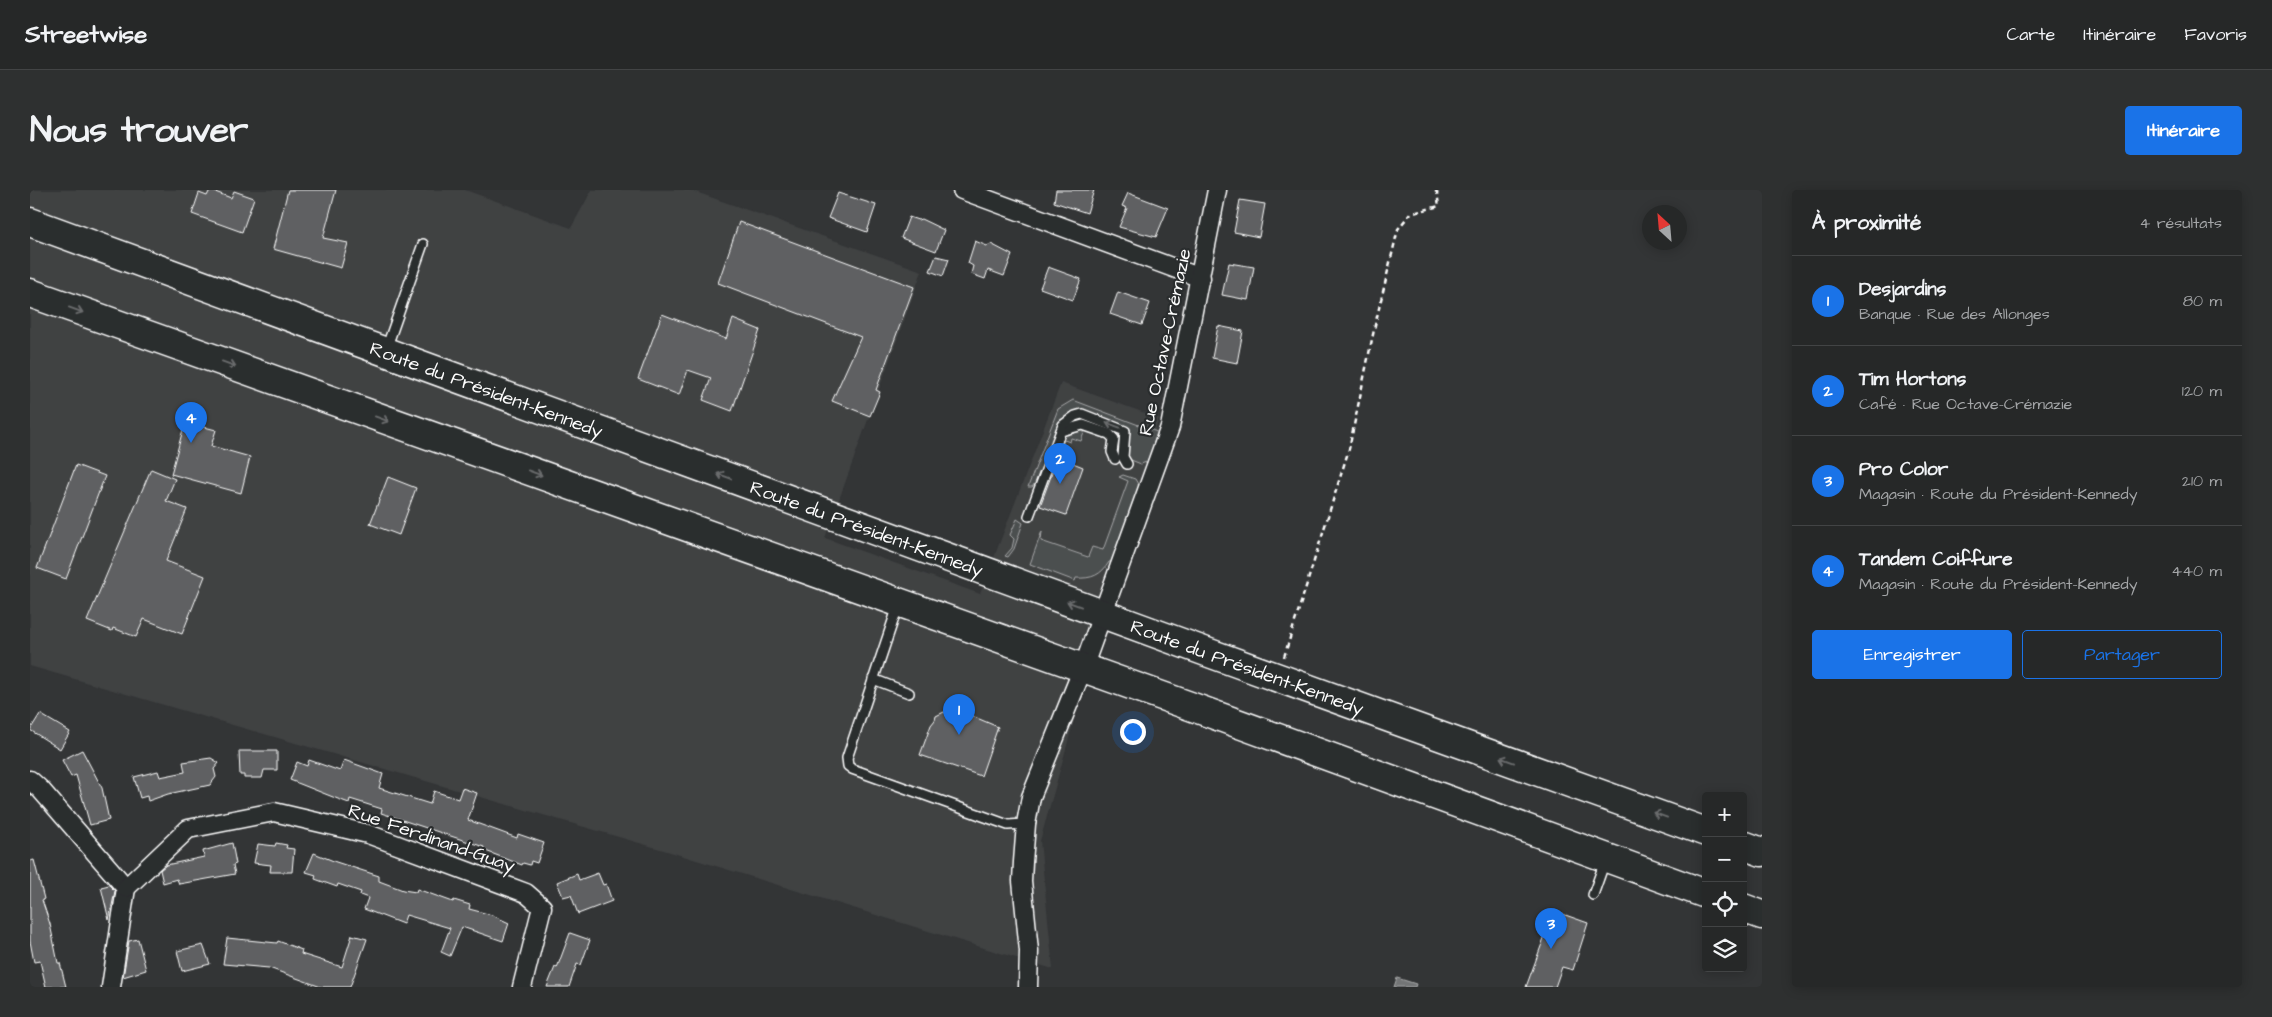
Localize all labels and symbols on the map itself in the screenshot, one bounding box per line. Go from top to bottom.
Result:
north arrow [1642,205,1687,250]
street label: Rue Octave-Crémazie [1132,246,1198,438]
one-way arrow [68,305,84,315]
street label: Route du Président-Kennedy [366,335,607,446]
one-way arrow [221,360,236,369]
pin: 4 [175,402,207,443]
one-way arrow [374,414,390,424]
one-way arrow [1105,420,1121,429]
pin: 2 [1044,443,1076,484]
one-way arrow [527,469,542,478]
one-way arrow [717,471,733,480]
street label: Route du Président-Kennedy [746,474,987,585]
one-way arrow [1067,599,1083,608]
street label: Route du Président-Kennedy [1126,613,1368,724]
pin: 1 [943,694,975,735]
your location [1120,719,1146,745]
one-way arrow [1500,755,1515,764]
street label: Rue Ferdinand-Guay [344,797,519,881]
one-way arrow [1653,810,1668,819]
pin: 3 [1535,908,1567,949]

